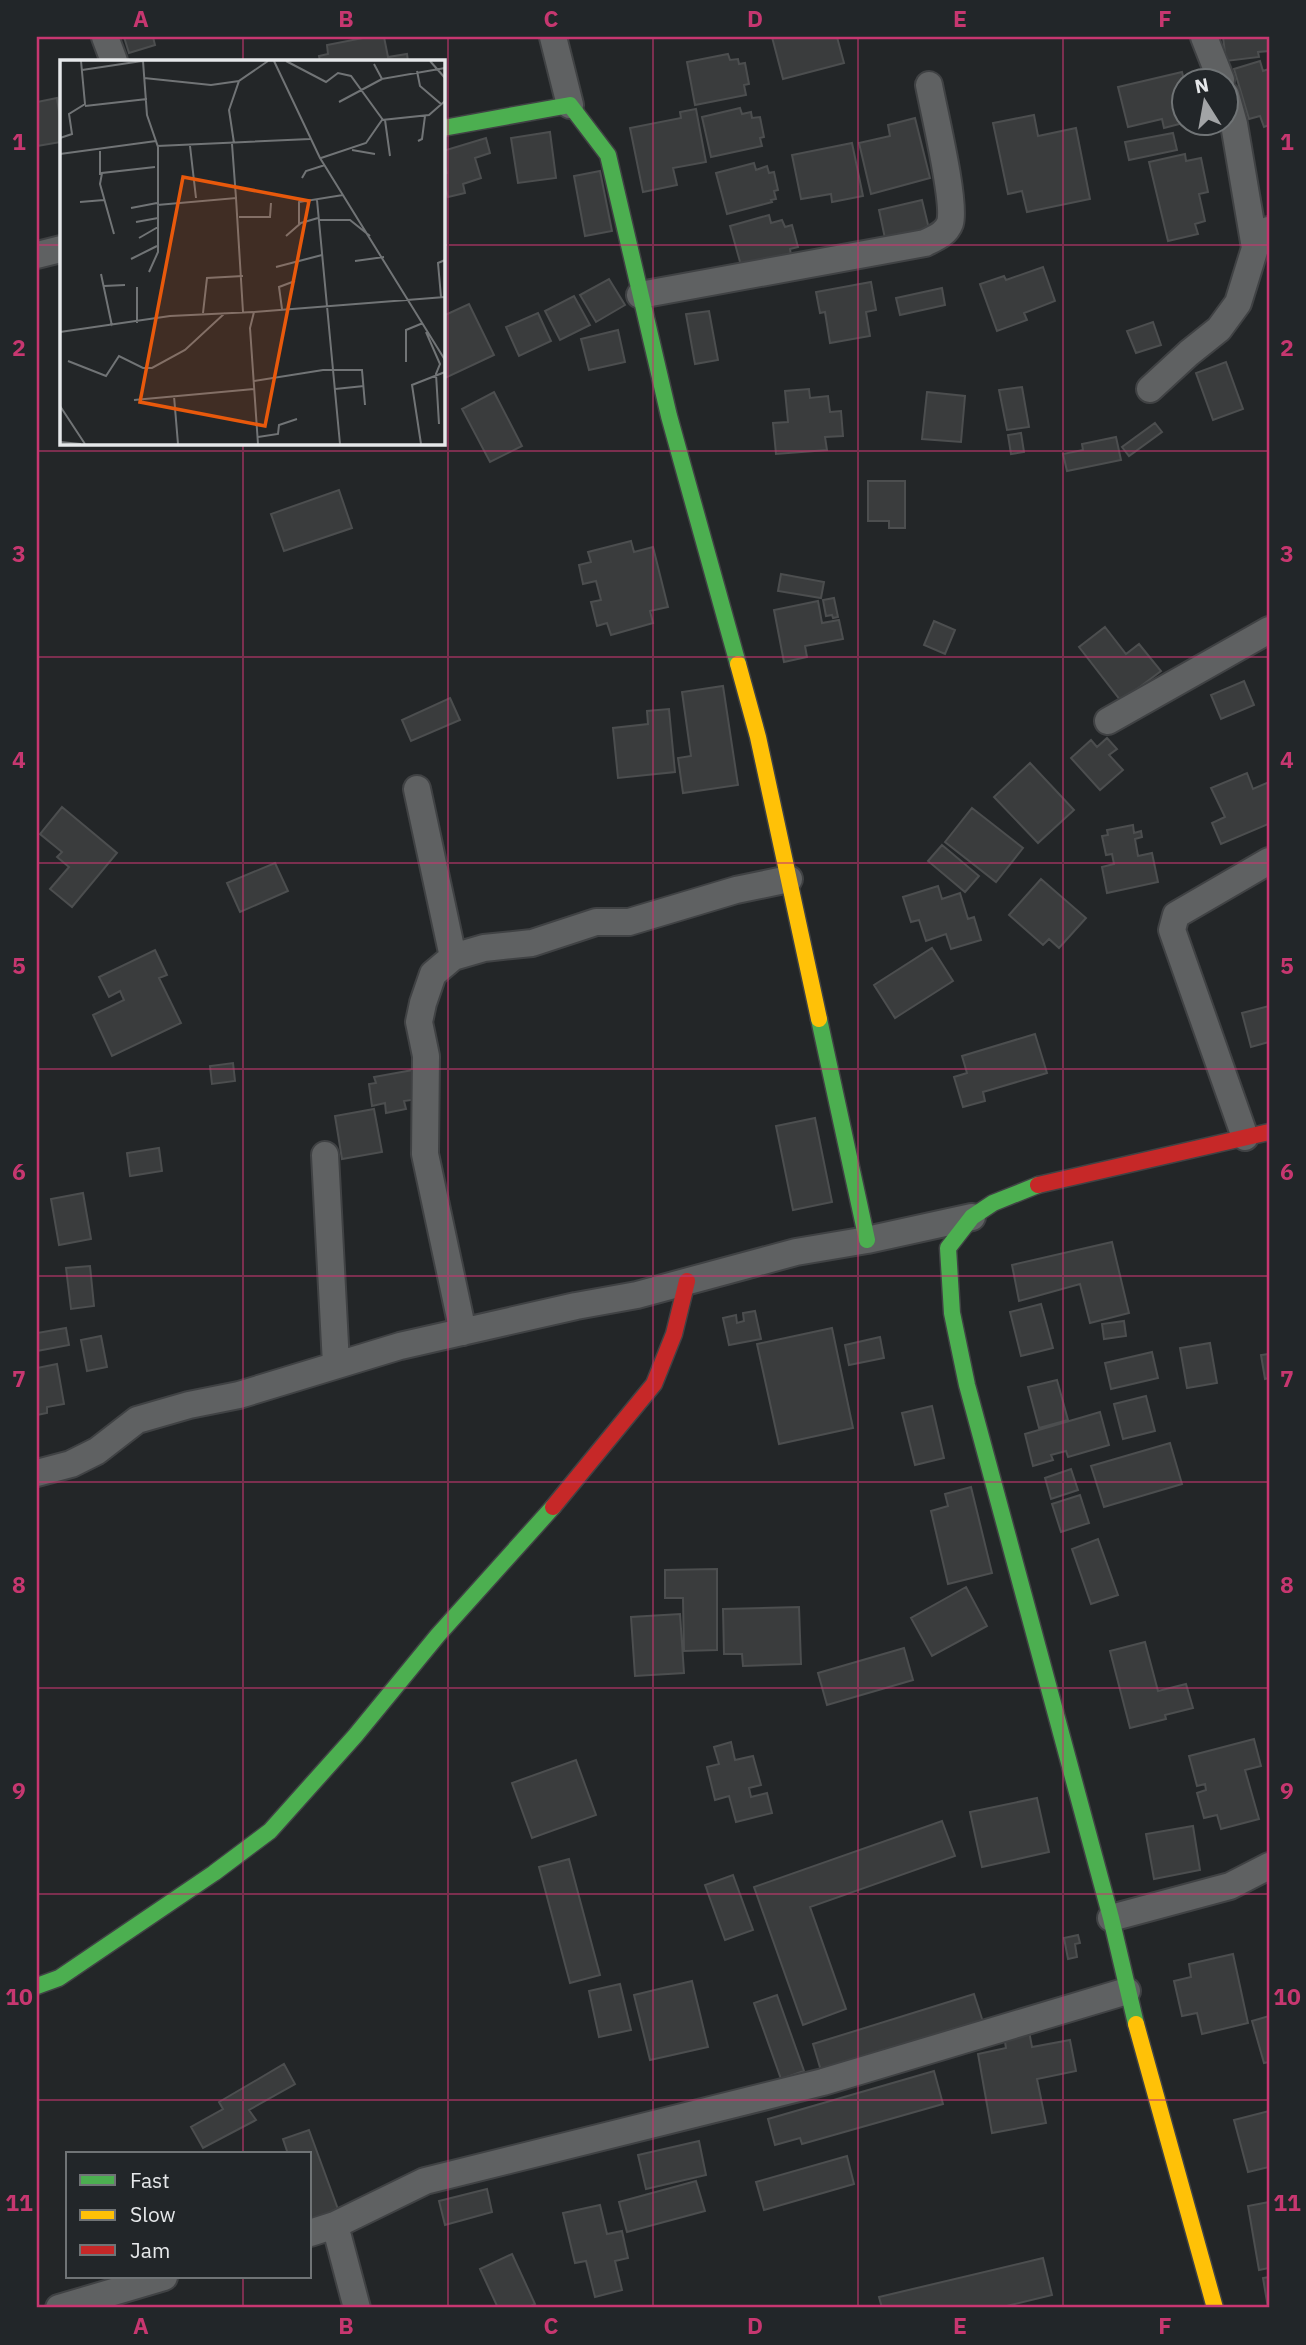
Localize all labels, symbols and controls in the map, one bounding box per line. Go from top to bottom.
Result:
text: A [133,3,149,33]
text: B [338,3,354,33]
text: C [544,3,559,33]
text: D [747,3,763,33]
text: E [953,3,967,33]
text: F [1158,3,1172,33]
inset map [60,60,444,444]
north arrow [1170,66,1240,136]
text: N [1193,72,1211,98]
text: 1 [12,126,26,156]
text: 1 [1280,126,1294,156]
text: 2 [12,332,26,362]
text: 2 [1280,332,1294,362]
text: 3 [12,538,26,568]
text: 3 [1280,538,1294,568]
text: 4 [12,744,26,774]
text: 4 [1280,744,1294,774]
text: 5 [12,950,26,980]
text: 5 [1280,950,1294,980]
text: 6 [12,1156,26,1186]
text: 6 [1280,1156,1294,1186]
text: 7 [12,1363,26,1393]
text: 7 [1280,1363,1294,1393]
text: 8 [12,1569,26,1599]
text: 8 [1280,1569,1294,1599]
text: 9 [12,1775,26,1805]
text: 9 [1280,1775,1294,1805]
text: 10 [5,1981,33,2011]
text: 10 [1273,1981,1301,2011]
legend [66,2152,312,2278]
text: Fast [130,2166,170,2194]
text: 11 [5,2187,33,2217]
text: 11 [1273,2187,1301,2217]
text: Slow [130,2200,176,2228]
text: Jam [130,2236,170,2264]
text: A [133,2310,149,2340]
text: B [338,2310,354,2340]
text: C [544,2310,559,2340]
text: D [747,2310,763,2340]
text: E [953,2310,967,2340]
text: F [1158,2310,1172,2340]

